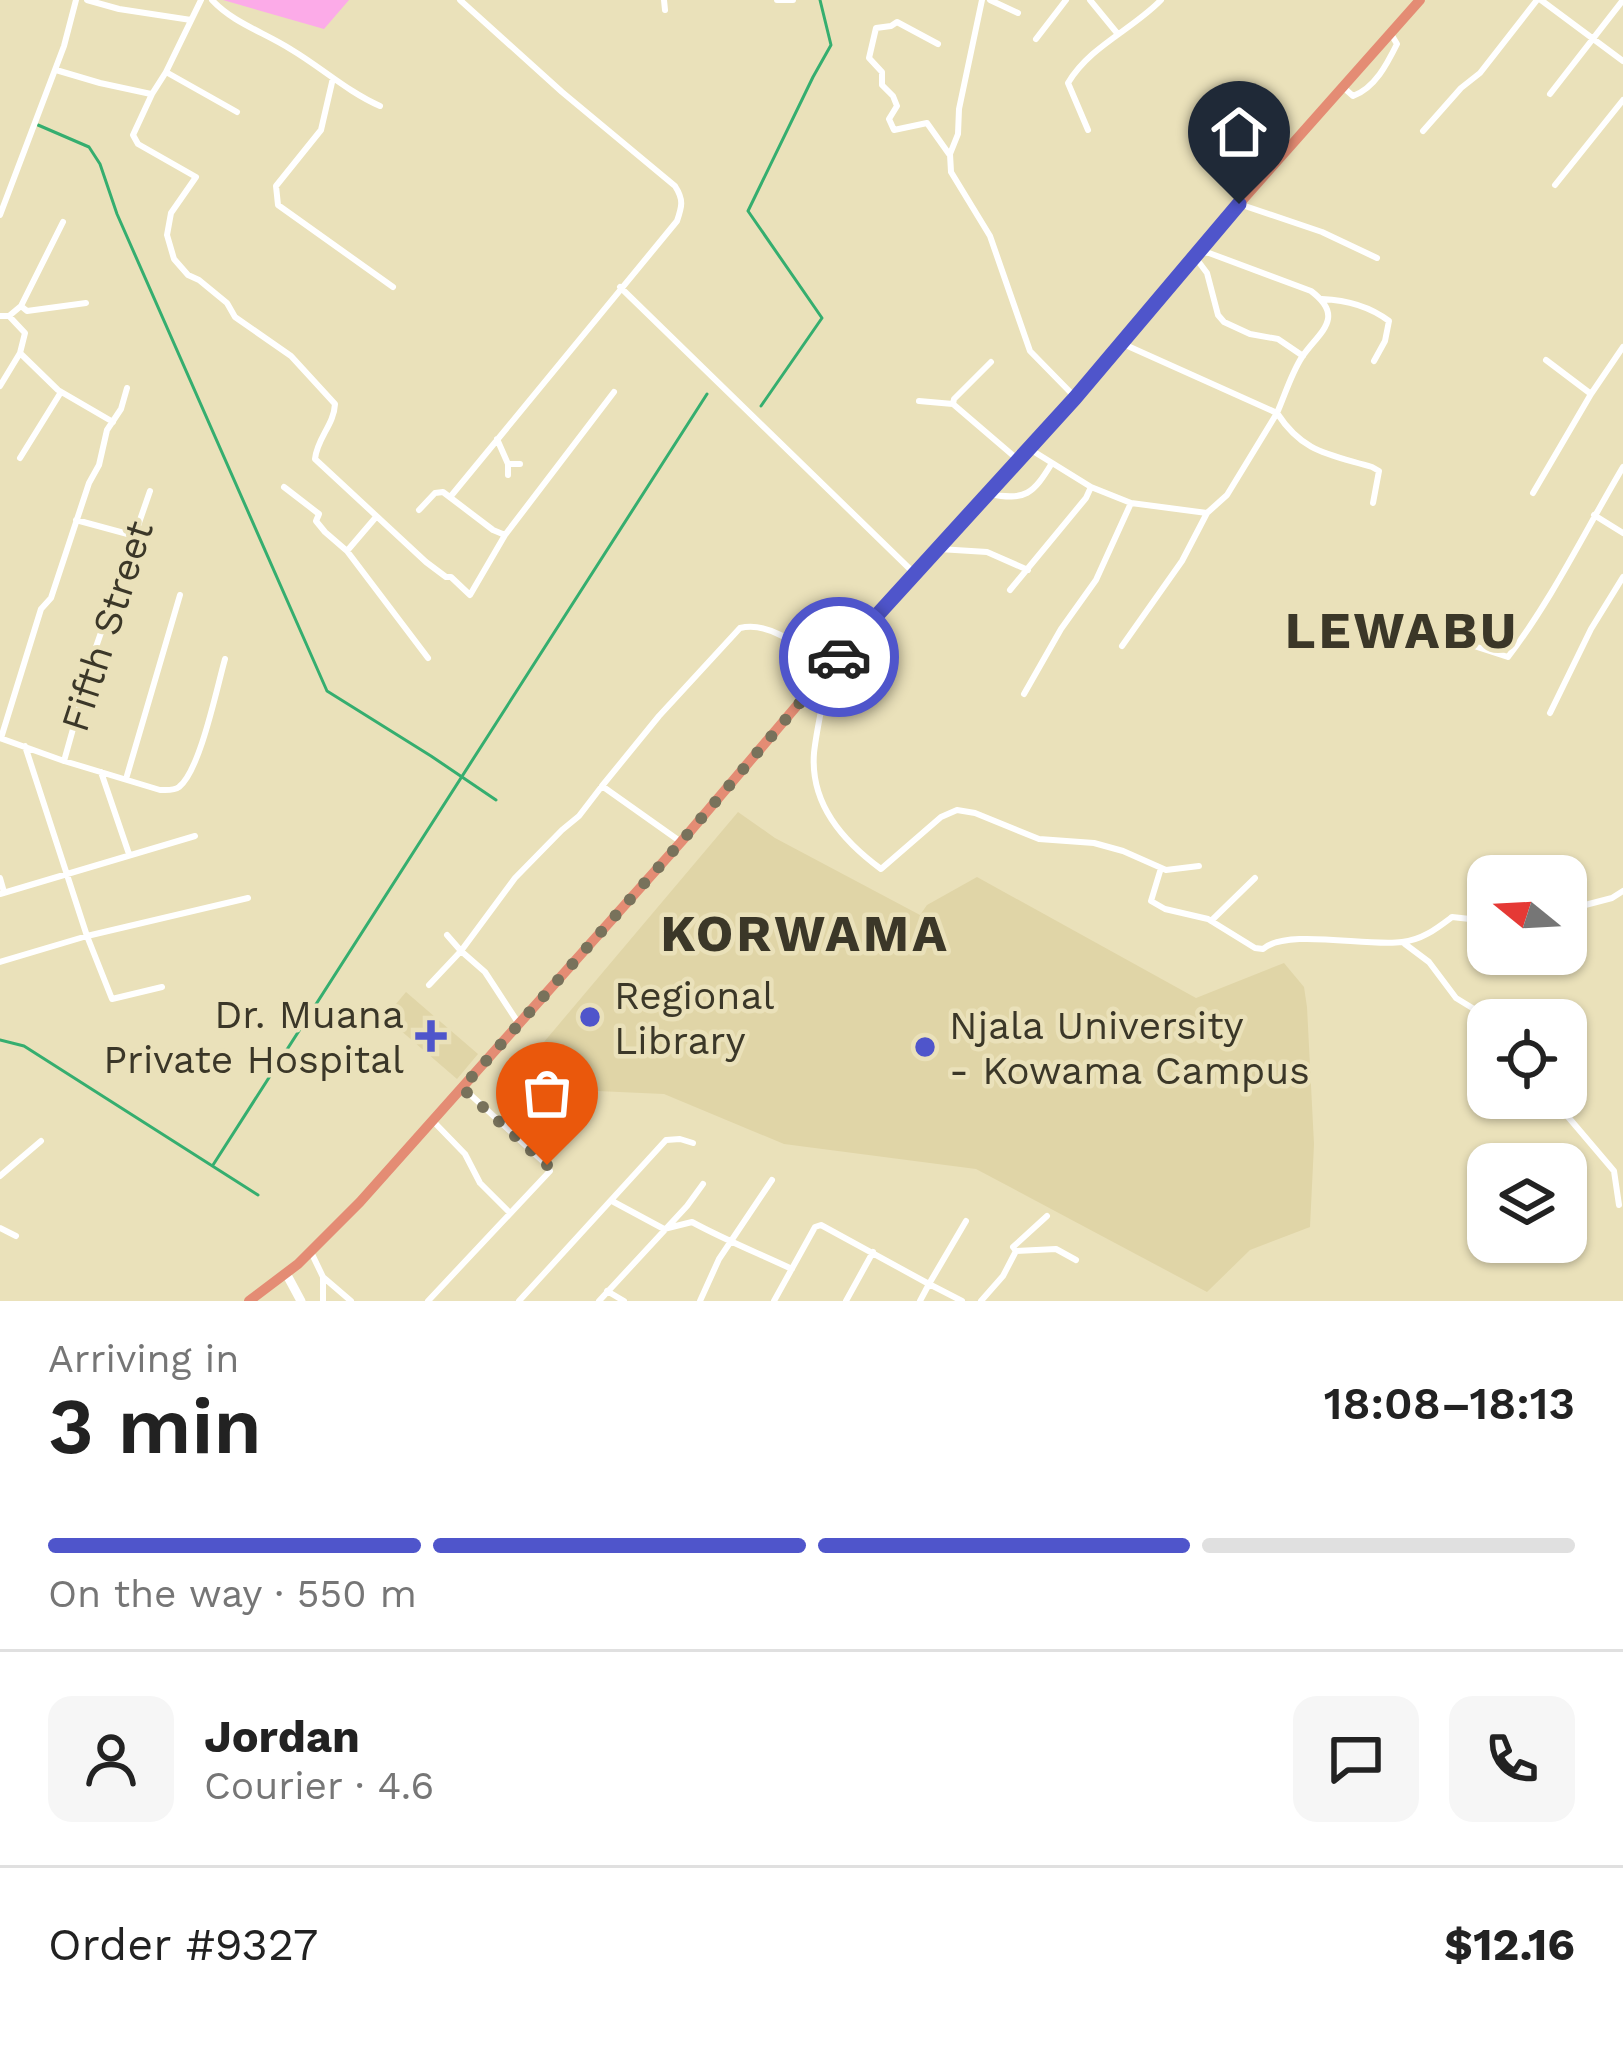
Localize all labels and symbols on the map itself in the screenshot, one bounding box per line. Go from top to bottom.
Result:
pin [1188,81,1290,204]
street label: Fifth Street [52,515,162,737]
courier [779,597,899,717]
district label: LEWABU [1285,601,1519,660]
north arrow [1467,855,1587,975]
district label: KORWAMA [660,904,950,963]
place label: Regional Library [614,973,775,1063]
place label: Dr. Muana Private Hospital [103,992,404,1082]
place label: Njala University - Kowama Campus [949,1003,1310,1093]
marker: Regional Library [577,1004,603,1030]
marker: Dr. Muana Private Hospital [415,1020,447,1052]
marker: Njala University - Kowama Campus [912,1034,938,1060]
pin [496,1042,598,1165]

